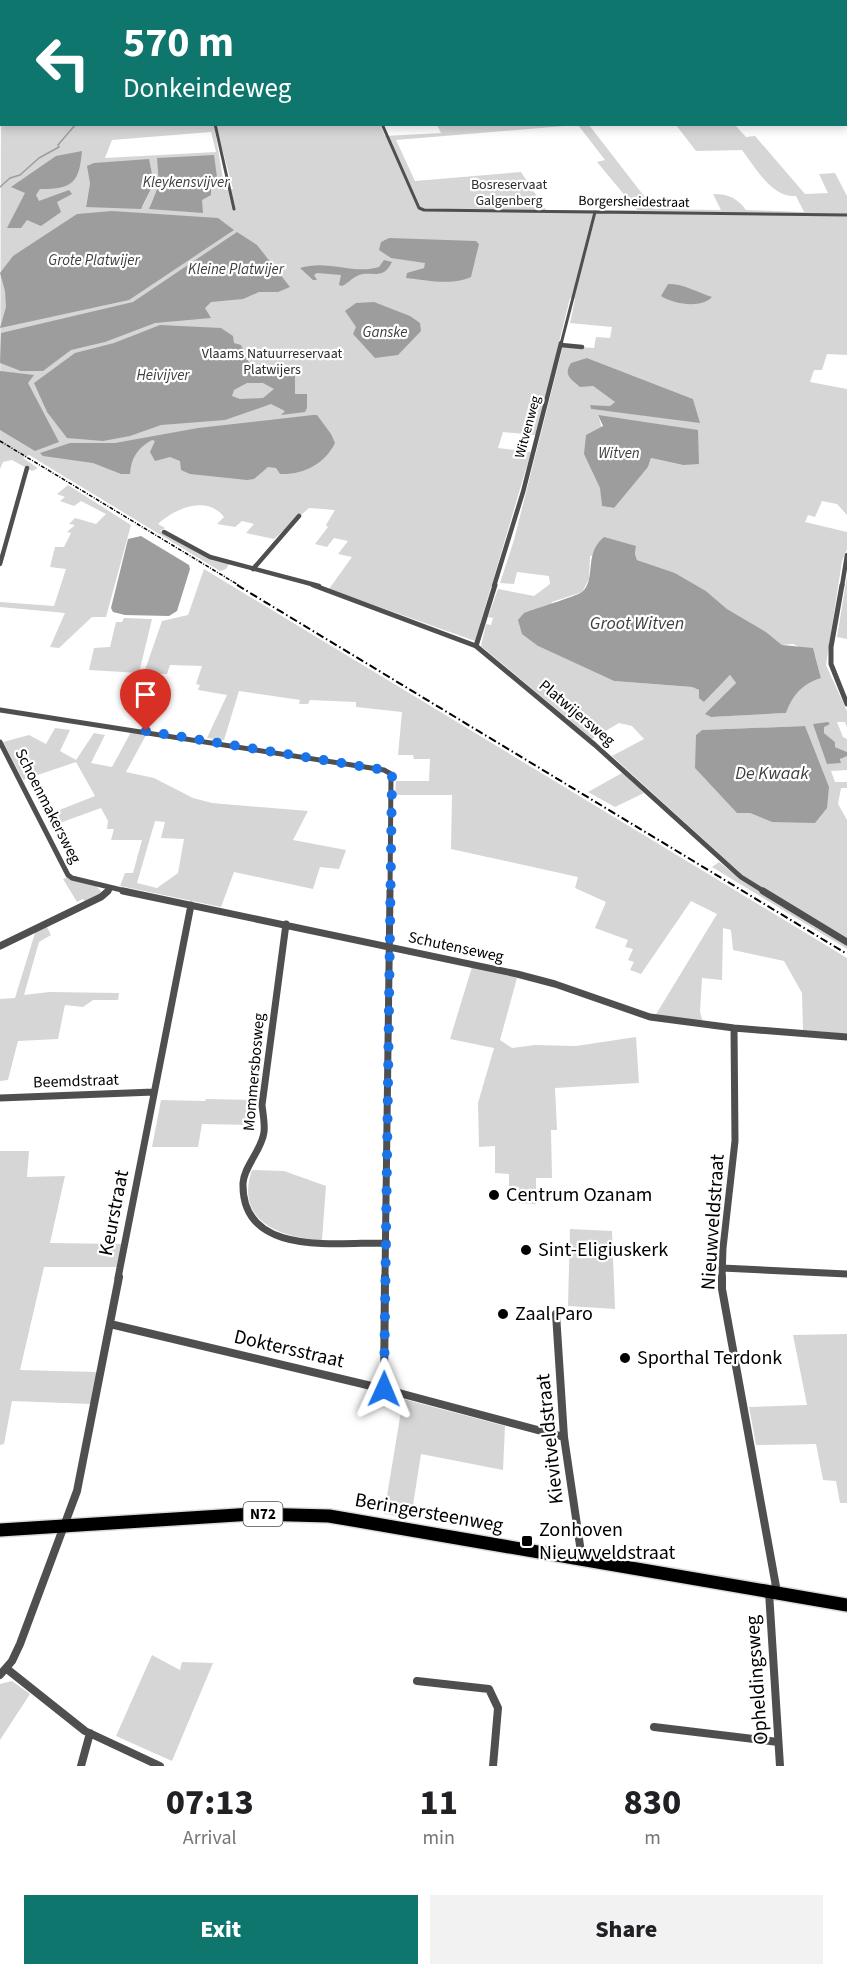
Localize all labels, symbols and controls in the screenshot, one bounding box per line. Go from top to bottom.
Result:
text: 570 m [123,13,234,73]
icon: left [24,24,102,102]
text: Donkeindeweg [123,69,291,108]
water label: Kleykensvijver [143,172,230,193]
park label: Bosreservaat Galgenberg [471,175,547,211]
street label: Borgersheidestraat [578,191,690,213]
water label: Grote Platwijer [48,250,141,271]
water label: Kleine Platwijer [188,259,285,280]
water label: Ganske [363,322,407,343]
park label: Vlaams Natuurreservaat Platwijers [202,344,343,380]
water label: Heivijver [137,365,190,386]
street label: Witvenweg [510,393,546,461]
water label: Witven [598,443,640,464]
water label: Groot Witven [590,611,684,636]
pin [120,669,171,731]
street label: Platwijersweg [534,675,620,751]
icon: arrive [129,678,162,711]
street label: Schoenmakersweg [10,745,86,867]
water label: De Kwaak [735,761,809,786]
street label: Schutenseweg [406,926,506,968]
street label: Mommersbosweg [238,1012,270,1132]
street label: Beemdstraat [33,1068,120,1093]
street label: Nieuwveldstraat [694,1153,732,1291]
street label: Keurstraat [92,1167,136,1258]
place label: Centrum Ozanam [506,1181,652,1209]
marker: Centrum Ozanam [487,1188,501,1202]
place label: Sint-Eligiuskerk [538,1236,668,1264]
marker: Sint-Eligiuskerk [519,1243,533,1257]
place label: Zaal Paro [515,1300,593,1328]
marker: Zaal Paro [496,1307,510,1321]
street label: Doktersstraat [231,1323,347,1375]
place label: Sporthal Terdonk [637,1344,782,1372]
marker: Sporthal Terdonk [618,1351,632,1365]
position arrow [352,1357,416,1421]
street label: Kievitveldstraat [529,1372,571,1506]
street label: Beringersteenweg [352,1486,506,1540]
road number: N72 [244,1502,282,1526]
place label: Zonhoven Nieuwveldstraat [539,1516,676,1567]
marker: Zonhoven Nieuwveldstraat [520,1534,534,1548]
street label: Opheldingsweg [739,1614,775,1746]
text: 07:13 [166,1777,254,1828]
text: 11 [419,1777,458,1828]
text: 830 [624,1777,681,1828]
text: Arrival [183,1824,237,1852]
text: min [422,1824,455,1852]
text: m [644,1824,661,1852]
button: Exit [24,1895,418,1964]
button: Share [430,1895,823,1964]

